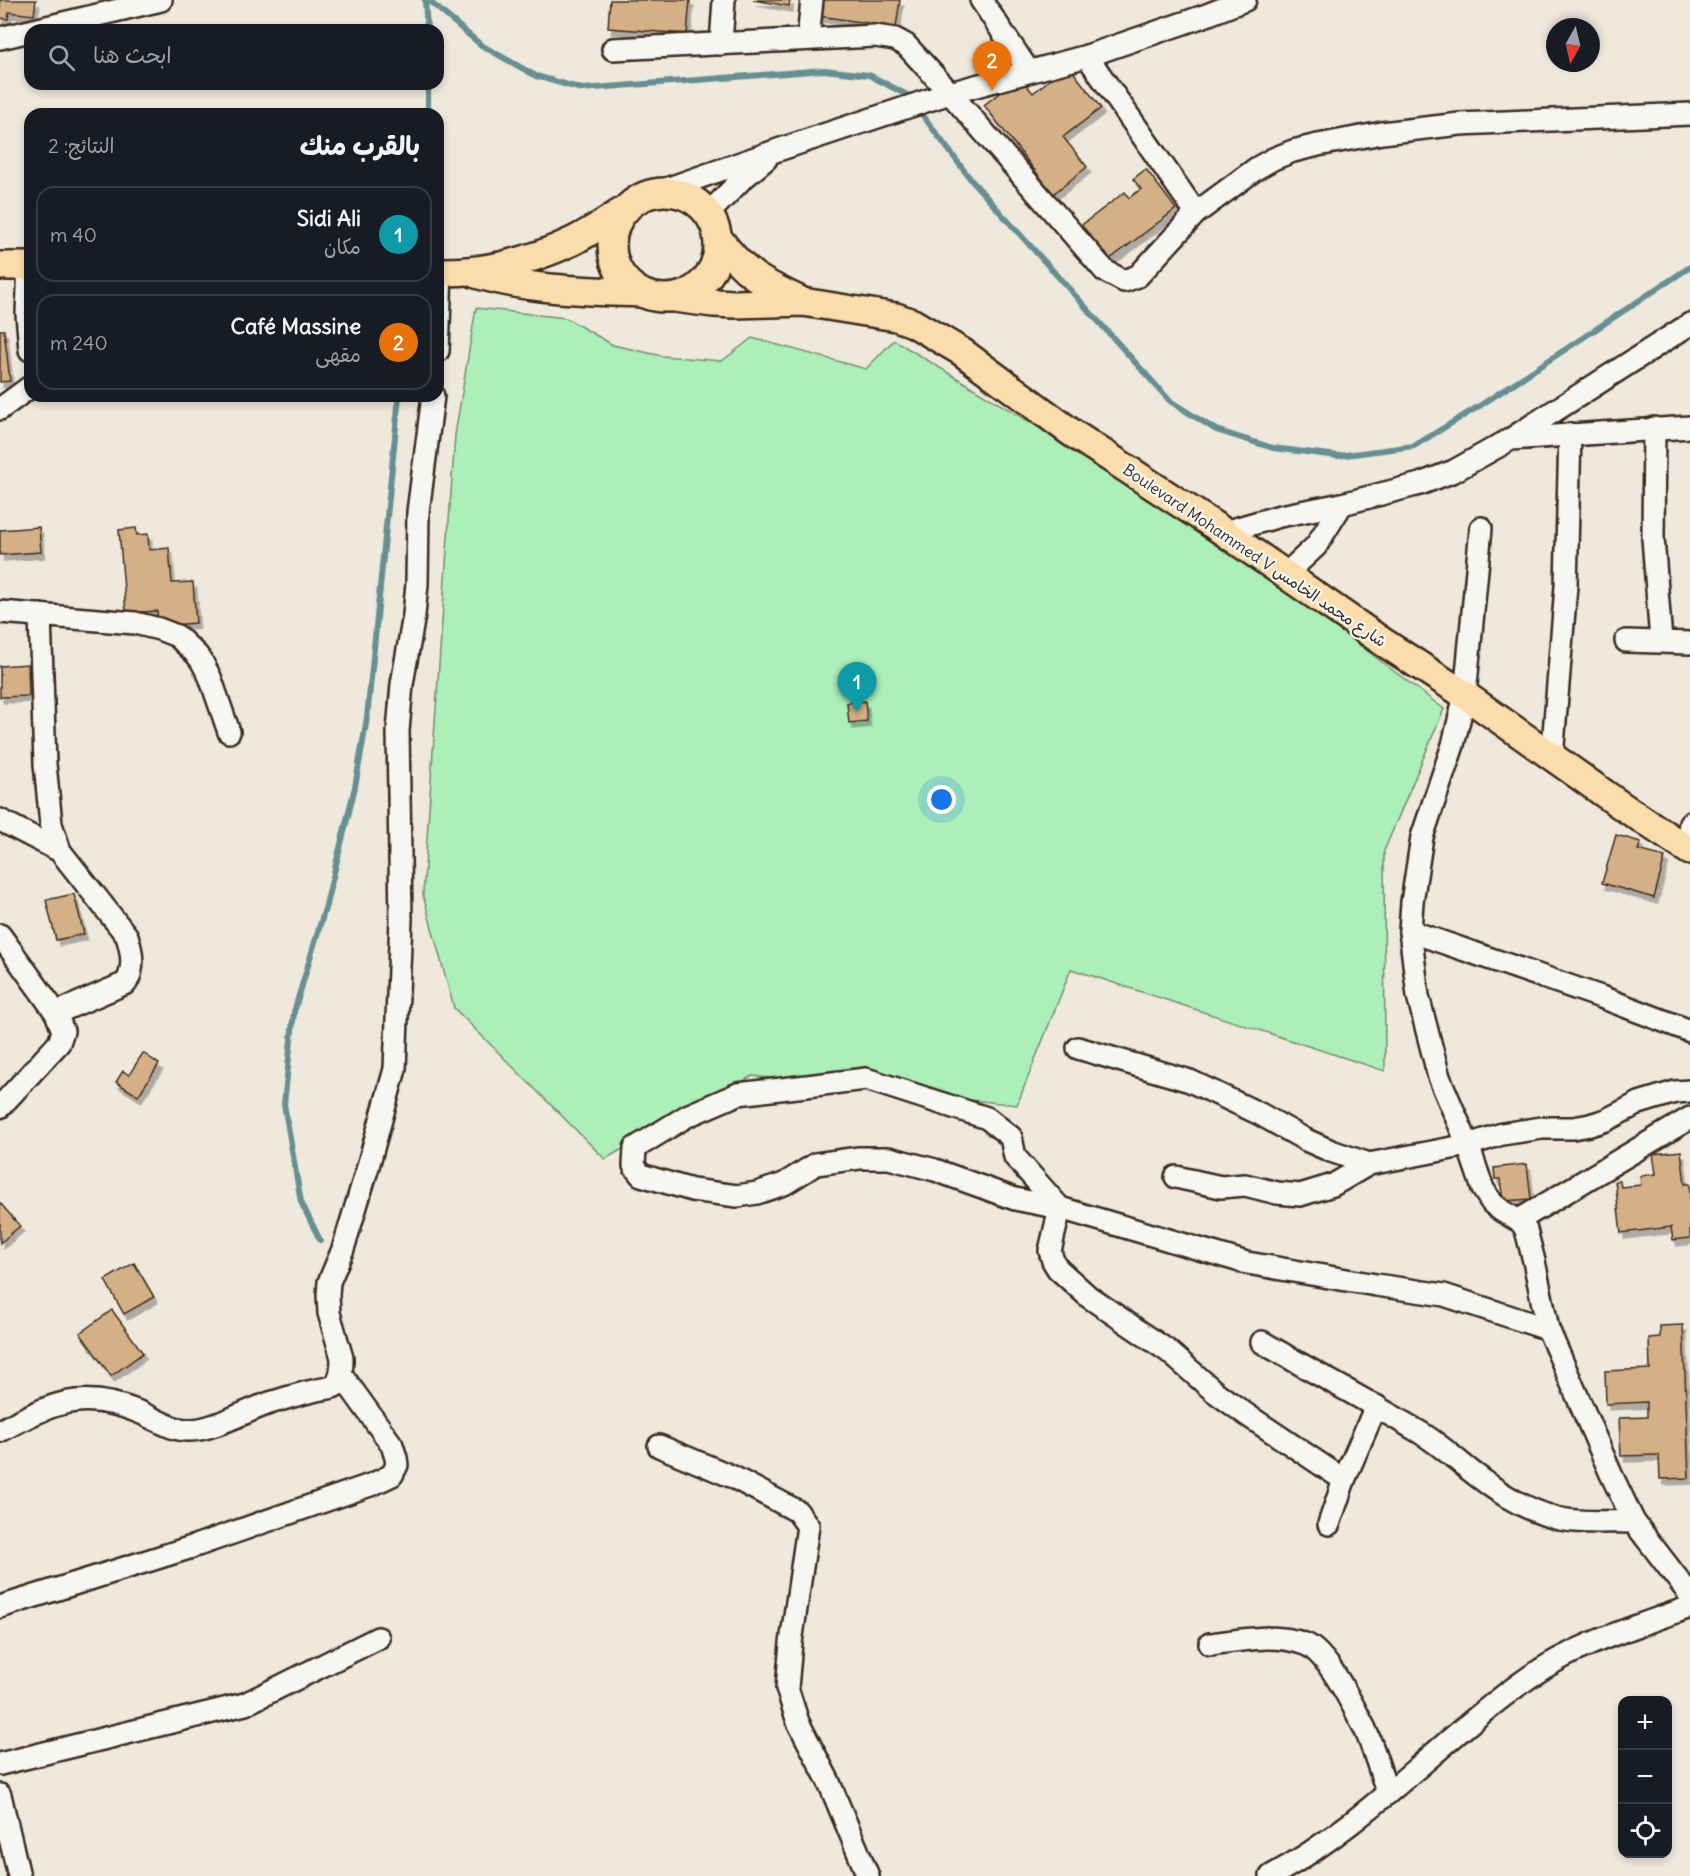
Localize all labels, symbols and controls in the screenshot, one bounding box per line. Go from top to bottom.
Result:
north arrow [1546,18,1600,72]
search box [24,24,444,90]
icon: search [45,41,78,74]
text: ابحث هنا [93,41,172,69]
pin: 2 [972,42,1012,91]
text: بالقرب منك [300,129,420,162]
text: النتائج: 2 [48,133,114,158]
text: Sidi Ali [297,204,361,232]
text: 40 m [50,222,97,247]
text: 1 [395,222,402,247]
text: مكان [324,234,361,259]
text: Café Massine [231,312,361,340]
text: 240 m [50,330,108,355]
text: 2 [393,330,404,355]
text: مقهى [315,342,361,367]
street label: Boulevard Mohammed V شارع محمد الخامس [1118,459,1391,653]
pin: 1 [838,662,876,712]
your location [927,785,956,814]
map controls [1618,1696,1672,1858]
button: + [1618,1696,1672,1750]
button: − [1618,1750,1672,1804]
button: locate [1618,1804,1672,1858]

